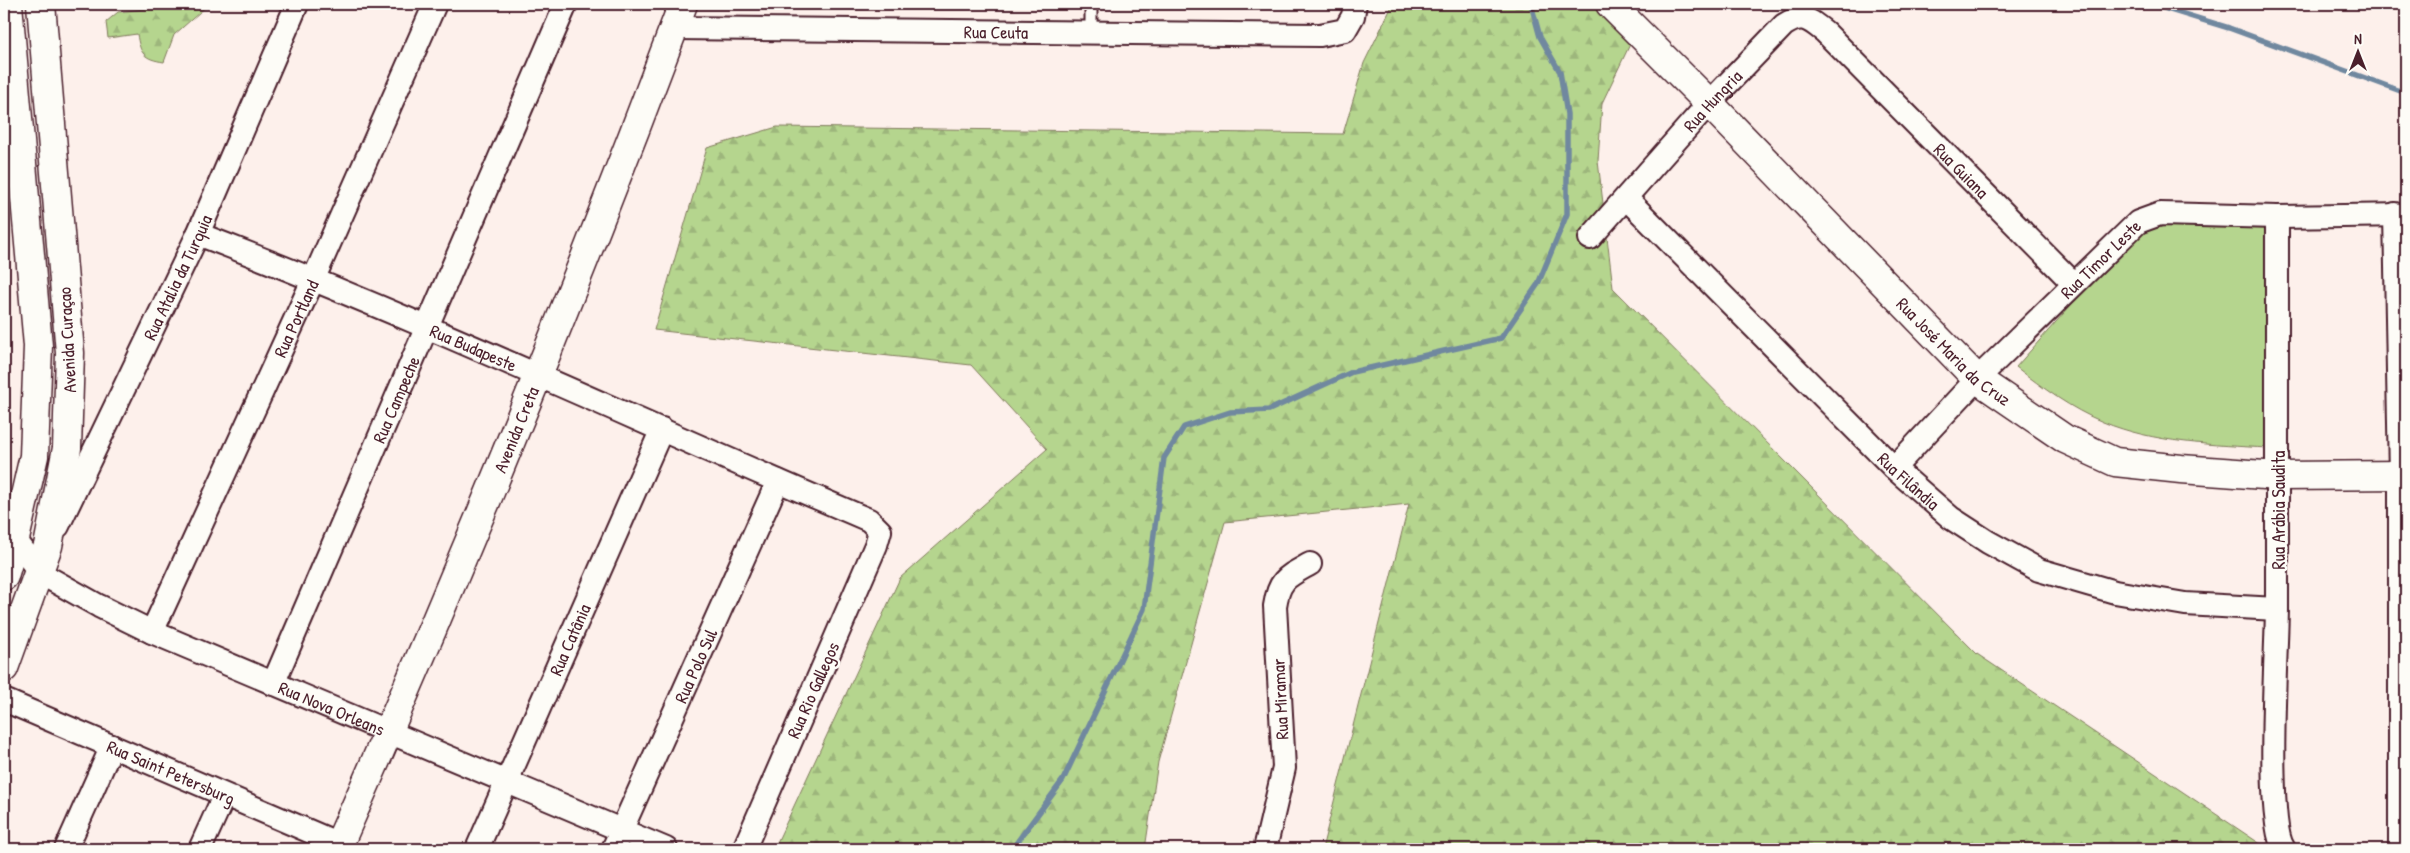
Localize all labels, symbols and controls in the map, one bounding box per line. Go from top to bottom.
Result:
street label: Rua Ceuta [964,19,1028,44]
north arrow [2332,28,2382,78]
text: N [2354,29,2362,48]
street label: Rua Hungria [1677,64,1747,137]
street label: Rua Guiana [1929,137,1995,204]
street label: Rua Atalia da Turquia [137,210,217,344]
street label: Rua Timor Leste [2054,214,2146,304]
street label: Rua Portland [267,275,324,361]
street label: Avenida Curaçao [52,286,82,394]
street label: Rua José Maria da Cruz [1891,291,2016,411]
street label: Rua Budapeste [426,318,521,377]
street label: Rua Campeche [366,352,425,447]
street label: Avenida Creta [487,383,544,476]
street label: Rua Filândia [1872,446,1945,515]
street label: Rua Arábia Saudita [2266,451,2291,569]
street label: Rua Catânia [543,600,596,679]
street label: Rua Polo Sul [668,624,723,707]
street label: Rua Rio Gallegos [781,638,845,742]
street label: Rua Miramar [1265,658,1295,740]
street label: Rua Nova Orleans [275,674,389,741]
street label: Rua Saint Petersburg [103,733,239,810]

